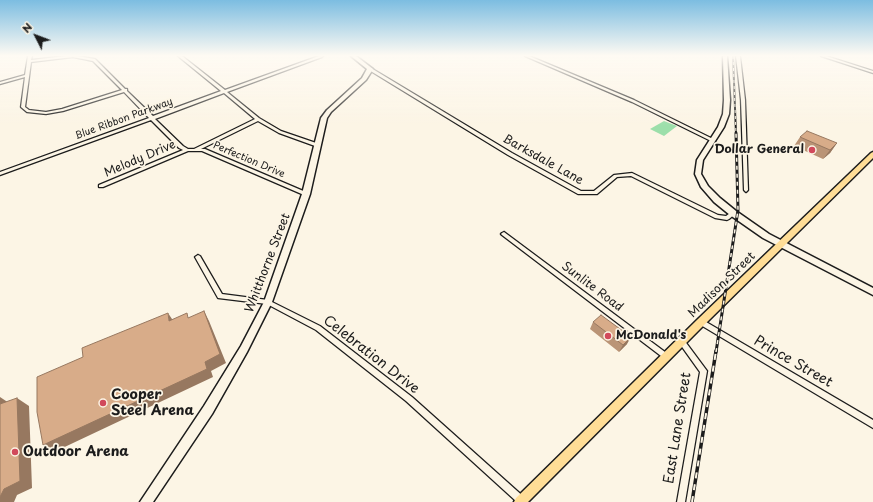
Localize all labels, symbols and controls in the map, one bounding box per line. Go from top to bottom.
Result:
north arrow [16,16,56,56]
text: N [17,19,36,37]
street label: Blue Ribbon Parkway [74,96,174,142]
street label: Barksdale Lane [500,132,586,188]
street label: Melody Drive [102,138,178,180]
street label: Perfection Drive [211,139,287,181]
place label: Dollar General [714,143,804,157]
marker: Dollar General [807,145,817,155]
street label: Whitthorne Street [242,211,294,315]
street label: Madison Street [685,249,759,321]
street label: Sunlite Road [558,259,626,315]
street label: Celebration Drive [320,312,422,398]
place label: McDonald's [616,329,686,343]
marker: McDonald's [603,331,613,341]
street label: Prince Street [751,333,835,391]
street label: East Lane Street [661,371,695,485]
place label: Cooper Steel Arena [111,387,194,420]
marker: Cooper Steel Arena [98,398,108,408]
place label: Outdoor Arena [23,444,129,460]
marker: Outdoor Arena [10,447,20,457]

